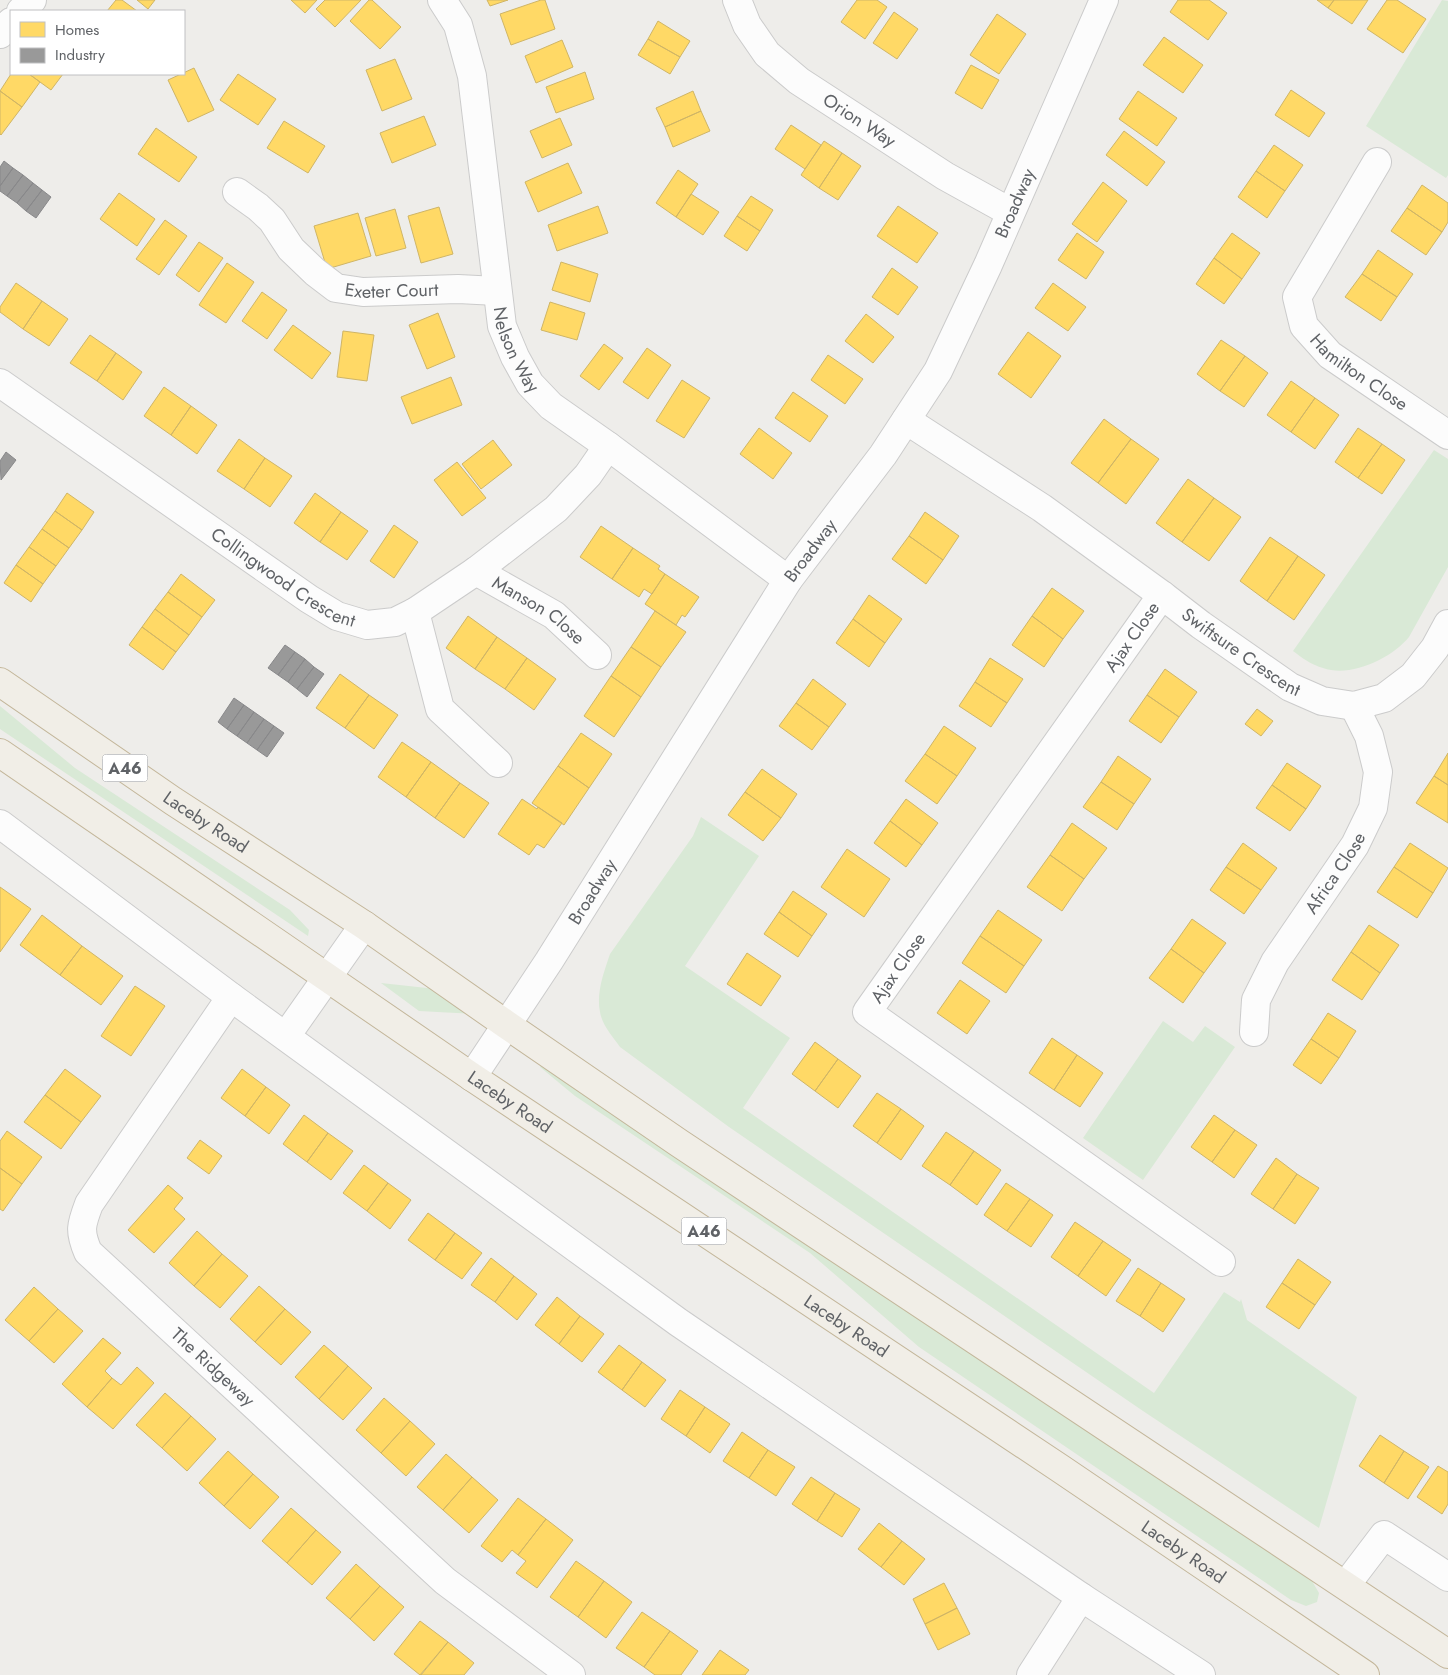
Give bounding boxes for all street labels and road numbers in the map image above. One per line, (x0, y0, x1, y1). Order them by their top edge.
street label: Orion Way (818, 87, 901, 154)
street label: Broadway (988, 164, 1042, 242)
street label: Exeter Court (343, 276, 439, 305)
street label: Nelson Way (487, 305, 545, 399)
street label: Hamilton Close (1304, 328, 1413, 417)
street label: Broadway (778, 513, 843, 588)
street label: Collingwood Crescent (205, 521, 359, 634)
street label: Manson Close (487, 570, 591, 651)
street label: Ajax Close (1098, 596, 1166, 678)
street label: Swiftsure Crescent (1176, 602, 1305, 703)
road number: A46 (102, 754, 148, 781)
street label: Laceby Road (158, 785, 253, 860)
street label: Africa Close (1299, 828, 1372, 919)
street label: Broadway (562, 854, 623, 930)
street label: Ajax Close (864, 927, 932, 1009)
street label: Laceby Road (462, 1065, 557, 1140)
road number: A46 (682, 1218, 726, 1244)
street label: Laceby Road (799, 1288, 894, 1364)
street label: The Ridgeway (165, 1322, 261, 1413)
street label: Laceby Road (1136, 1514, 1231, 1590)

